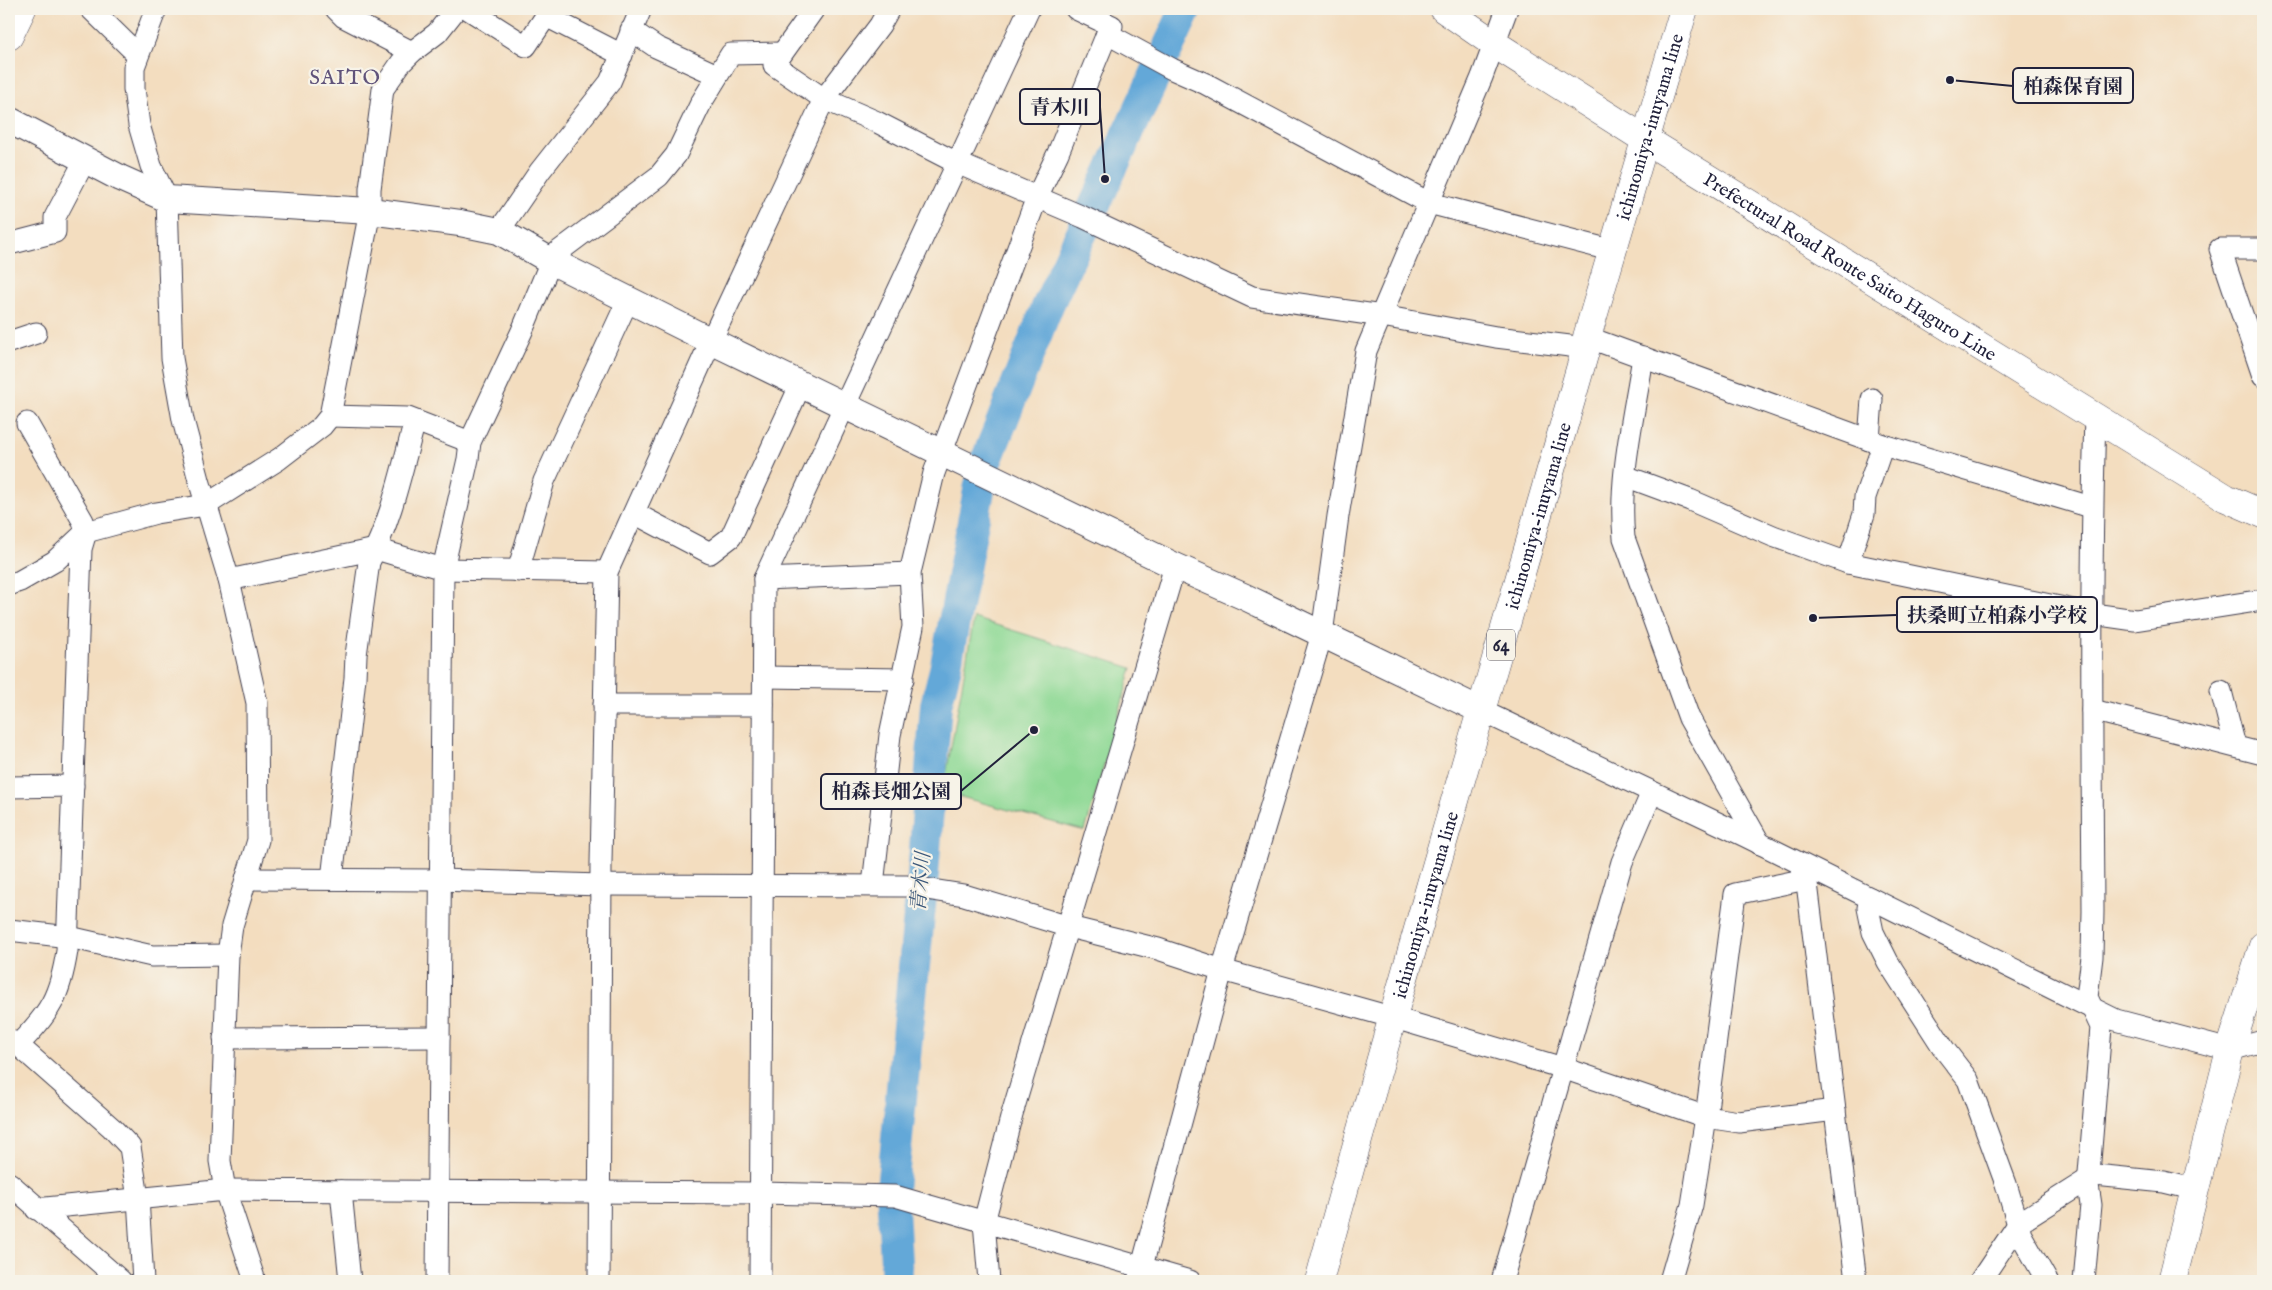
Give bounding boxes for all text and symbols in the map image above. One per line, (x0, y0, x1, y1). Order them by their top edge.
street label: ichinomiya-inuyama line (1612, 31, 1690, 223)
district label: SAITO (309, 65, 381, 92)
callout: 柏森保育園 (2013, 68, 2133, 103)
text: 柏森保育園 (2023, 75, 2123, 100)
callout: 青木川 (1020, 89, 1100, 124)
text: 青木川 (1030, 96, 1090, 121)
street label: Prefectural Road Route Saito Haguro Line (1698, 168, 2000, 367)
street label: ichinomiya-inuyama line (1501, 420, 1578, 612)
callout: 扶桑町立柏森小学校 (1897, 597, 2097, 632)
text: 扶桑町立柏森小学校 (1907, 604, 2087, 629)
road number: 64 (1487, 630, 1515, 660)
callout: 柏森長畑公園 (821, 774, 961, 809)
text: 柏森長畑公園 (831, 780, 951, 805)
street label: ichinomiya-inuyama line (1389, 809, 1465, 1001)
water label: 青木川 (906, 849, 937, 913)

